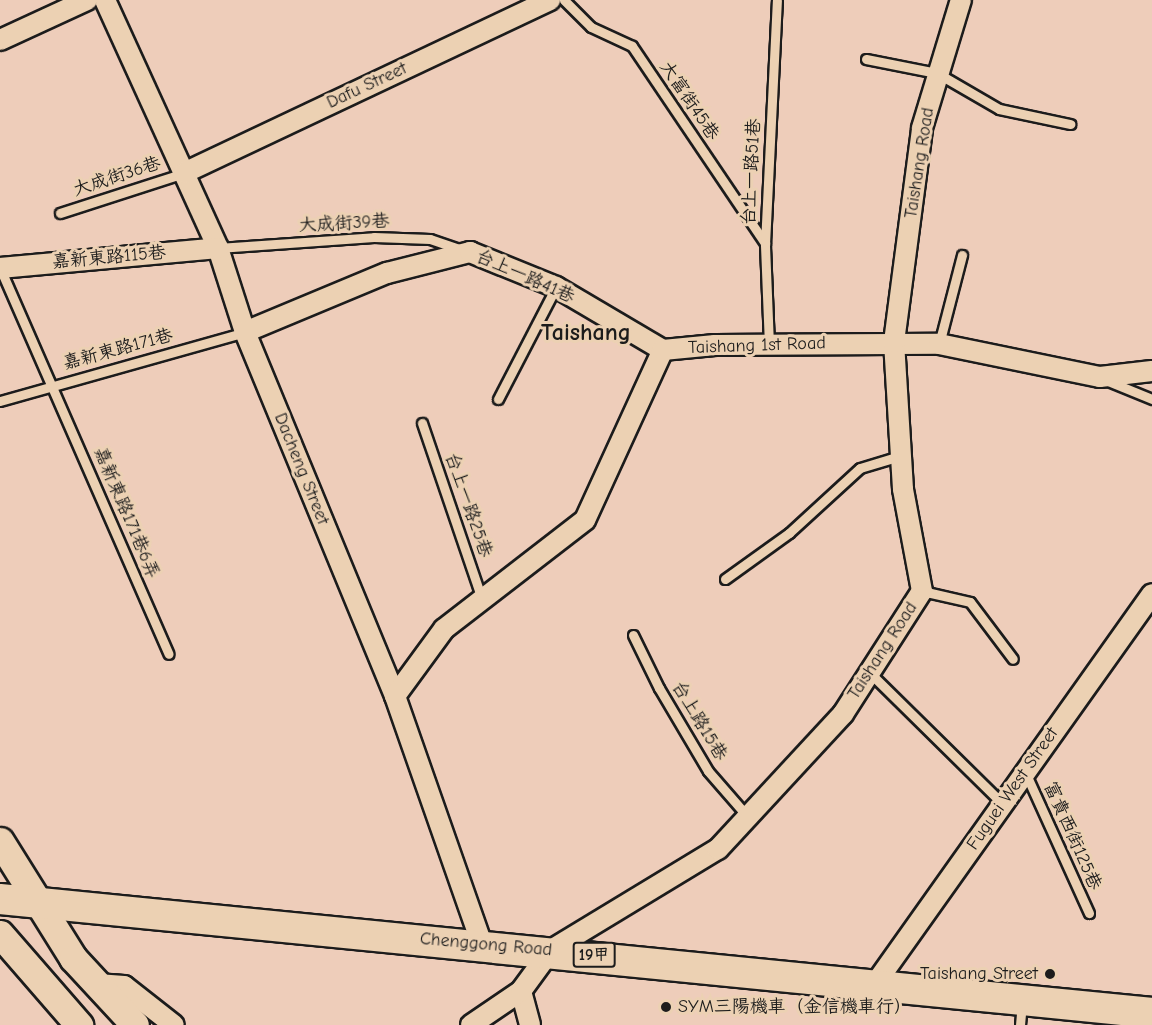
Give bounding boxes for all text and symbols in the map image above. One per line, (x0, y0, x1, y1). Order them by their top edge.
street label: 大富街45巷 (655, 57, 723, 145)
street label: Dafu Street (324, 58, 410, 114)
street label: Taishang Road (901, 106, 939, 220)
street label: 台上一路51巷 (738, 118, 766, 226)
street label: 大成街36巷 (70, 153, 164, 201)
street label: 大成街39巷 (298, 211, 390, 237)
street label: 嘉新東路115巷 (51, 242, 167, 274)
street label: 台上一路41巷 (472, 246, 578, 308)
district label: Taishang (541, 319, 631, 347)
street label: 嘉新東路171巷 (61, 325, 175, 375)
street label: Taishang 1st Road (688, 333, 826, 359)
street label: Dacheng Street (269, 410, 333, 528)
street label: 嘉新東路171巷6弄 (89, 444, 163, 582)
street label: 台上一路25巷 (440, 450, 496, 560)
street label: Taishang Road (843, 598, 923, 704)
street label: 台上路15巷 (667, 677, 731, 765)
street label: Fuguei West Street (963, 724, 1063, 854)
street label: 富貴西街125巷 (1038, 778, 1106, 894)
street label: Chenggong Road (419, 928, 553, 962)
road number: 19甲 (572, 942, 616, 968)
place label: Taishang Street (920, 963, 1038, 985)
marker: Taishang Street (1043, 967, 1057, 981)
place label: SYM三陽機車（金信機車行） (678, 996, 912, 1018)
marker: SYM三陽機車（金信機車行） (659, 1000, 673, 1014)

